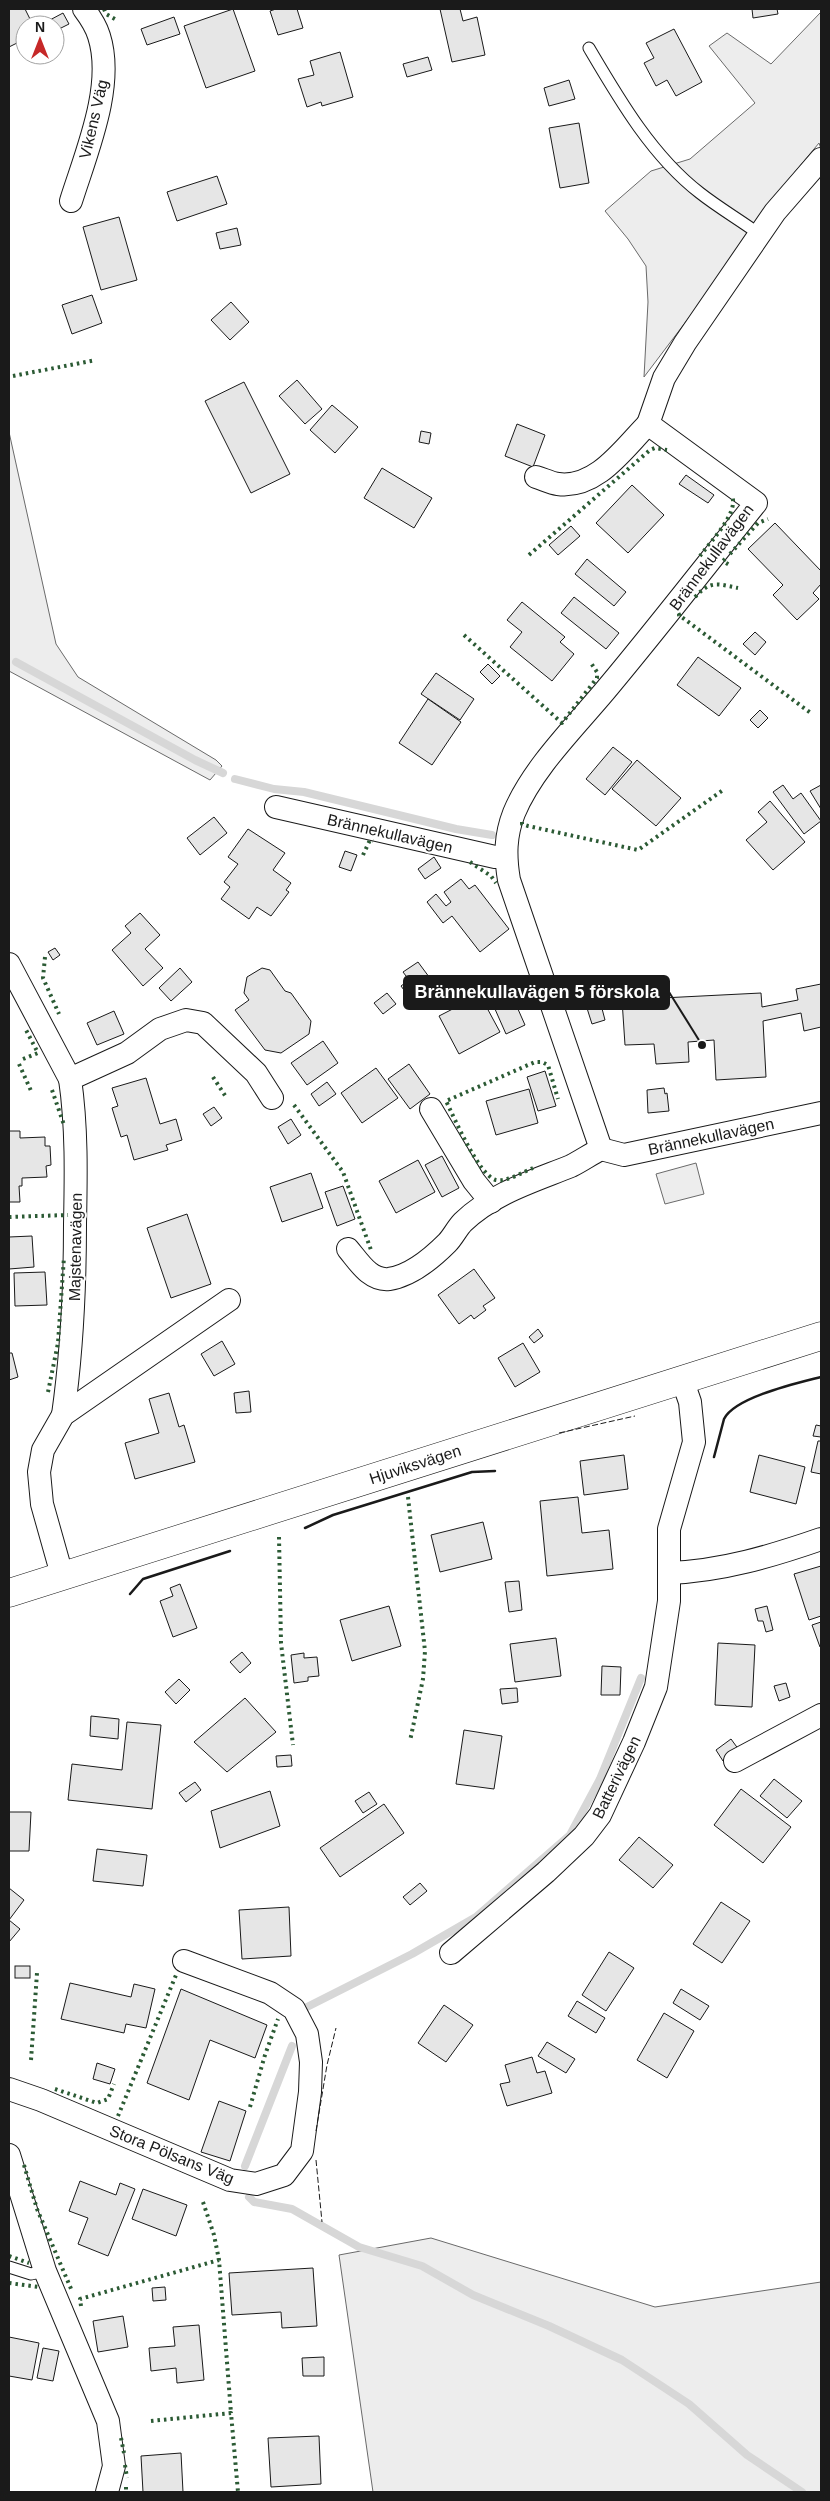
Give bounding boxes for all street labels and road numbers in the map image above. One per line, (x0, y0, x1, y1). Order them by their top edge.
street label: Vikens Väg (76, 78, 111, 160)
street label: Brännekullavägen (666, 501, 757, 614)
street label: Brännekullavägen (326, 811, 454, 856)
street label: Brännekullavägen (647, 1115, 776, 1158)
street label: Majstenavägen (66, 1193, 85, 1301)
street label: Hjuviksvägen (367, 1442, 463, 1487)
street label: Batterivägen (589, 1733, 644, 1821)
street label: Stora Pölsans Väg (107, 2122, 236, 2187)

